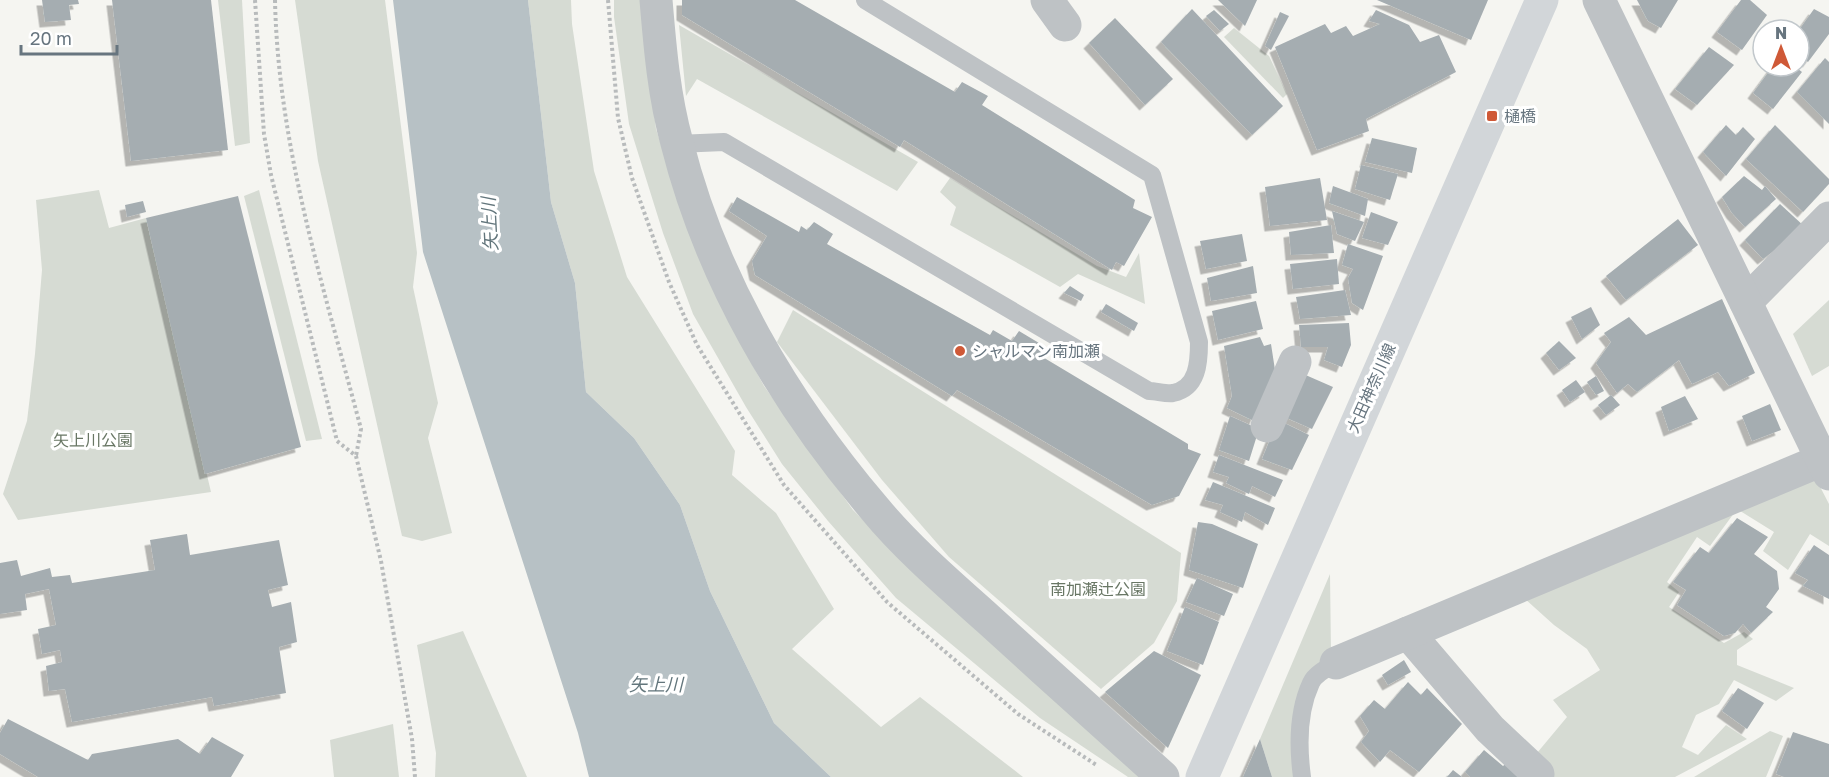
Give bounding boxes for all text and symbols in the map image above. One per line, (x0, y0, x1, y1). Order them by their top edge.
scale bar (21, 18, 117, 56)
north arrow (1751, 18, 1811, 78)
text: N (1775, 23, 1787, 43)
text: 20 m (30, 27, 72, 49)
place label: 樋橋 (1504, 106, 1536, 126)
marker: 樋橋 (1485, 109, 1499, 123)
water label: 矢上川 (476, 195, 501, 252)
street label: 大田神奈川線 (1342, 340, 1400, 436)
place label: シャルマン南加瀬 (972, 341, 1100, 361)
marker: シャルマン南加瀬 (953, 344, 967, 358)
park label: 矢上川公園 (53, 430, 133, 450)
park label: 南加瀬辻公園 (1050, 579, 1146, 599)
water label: 矢上川 (629, 673, 685, 695)

